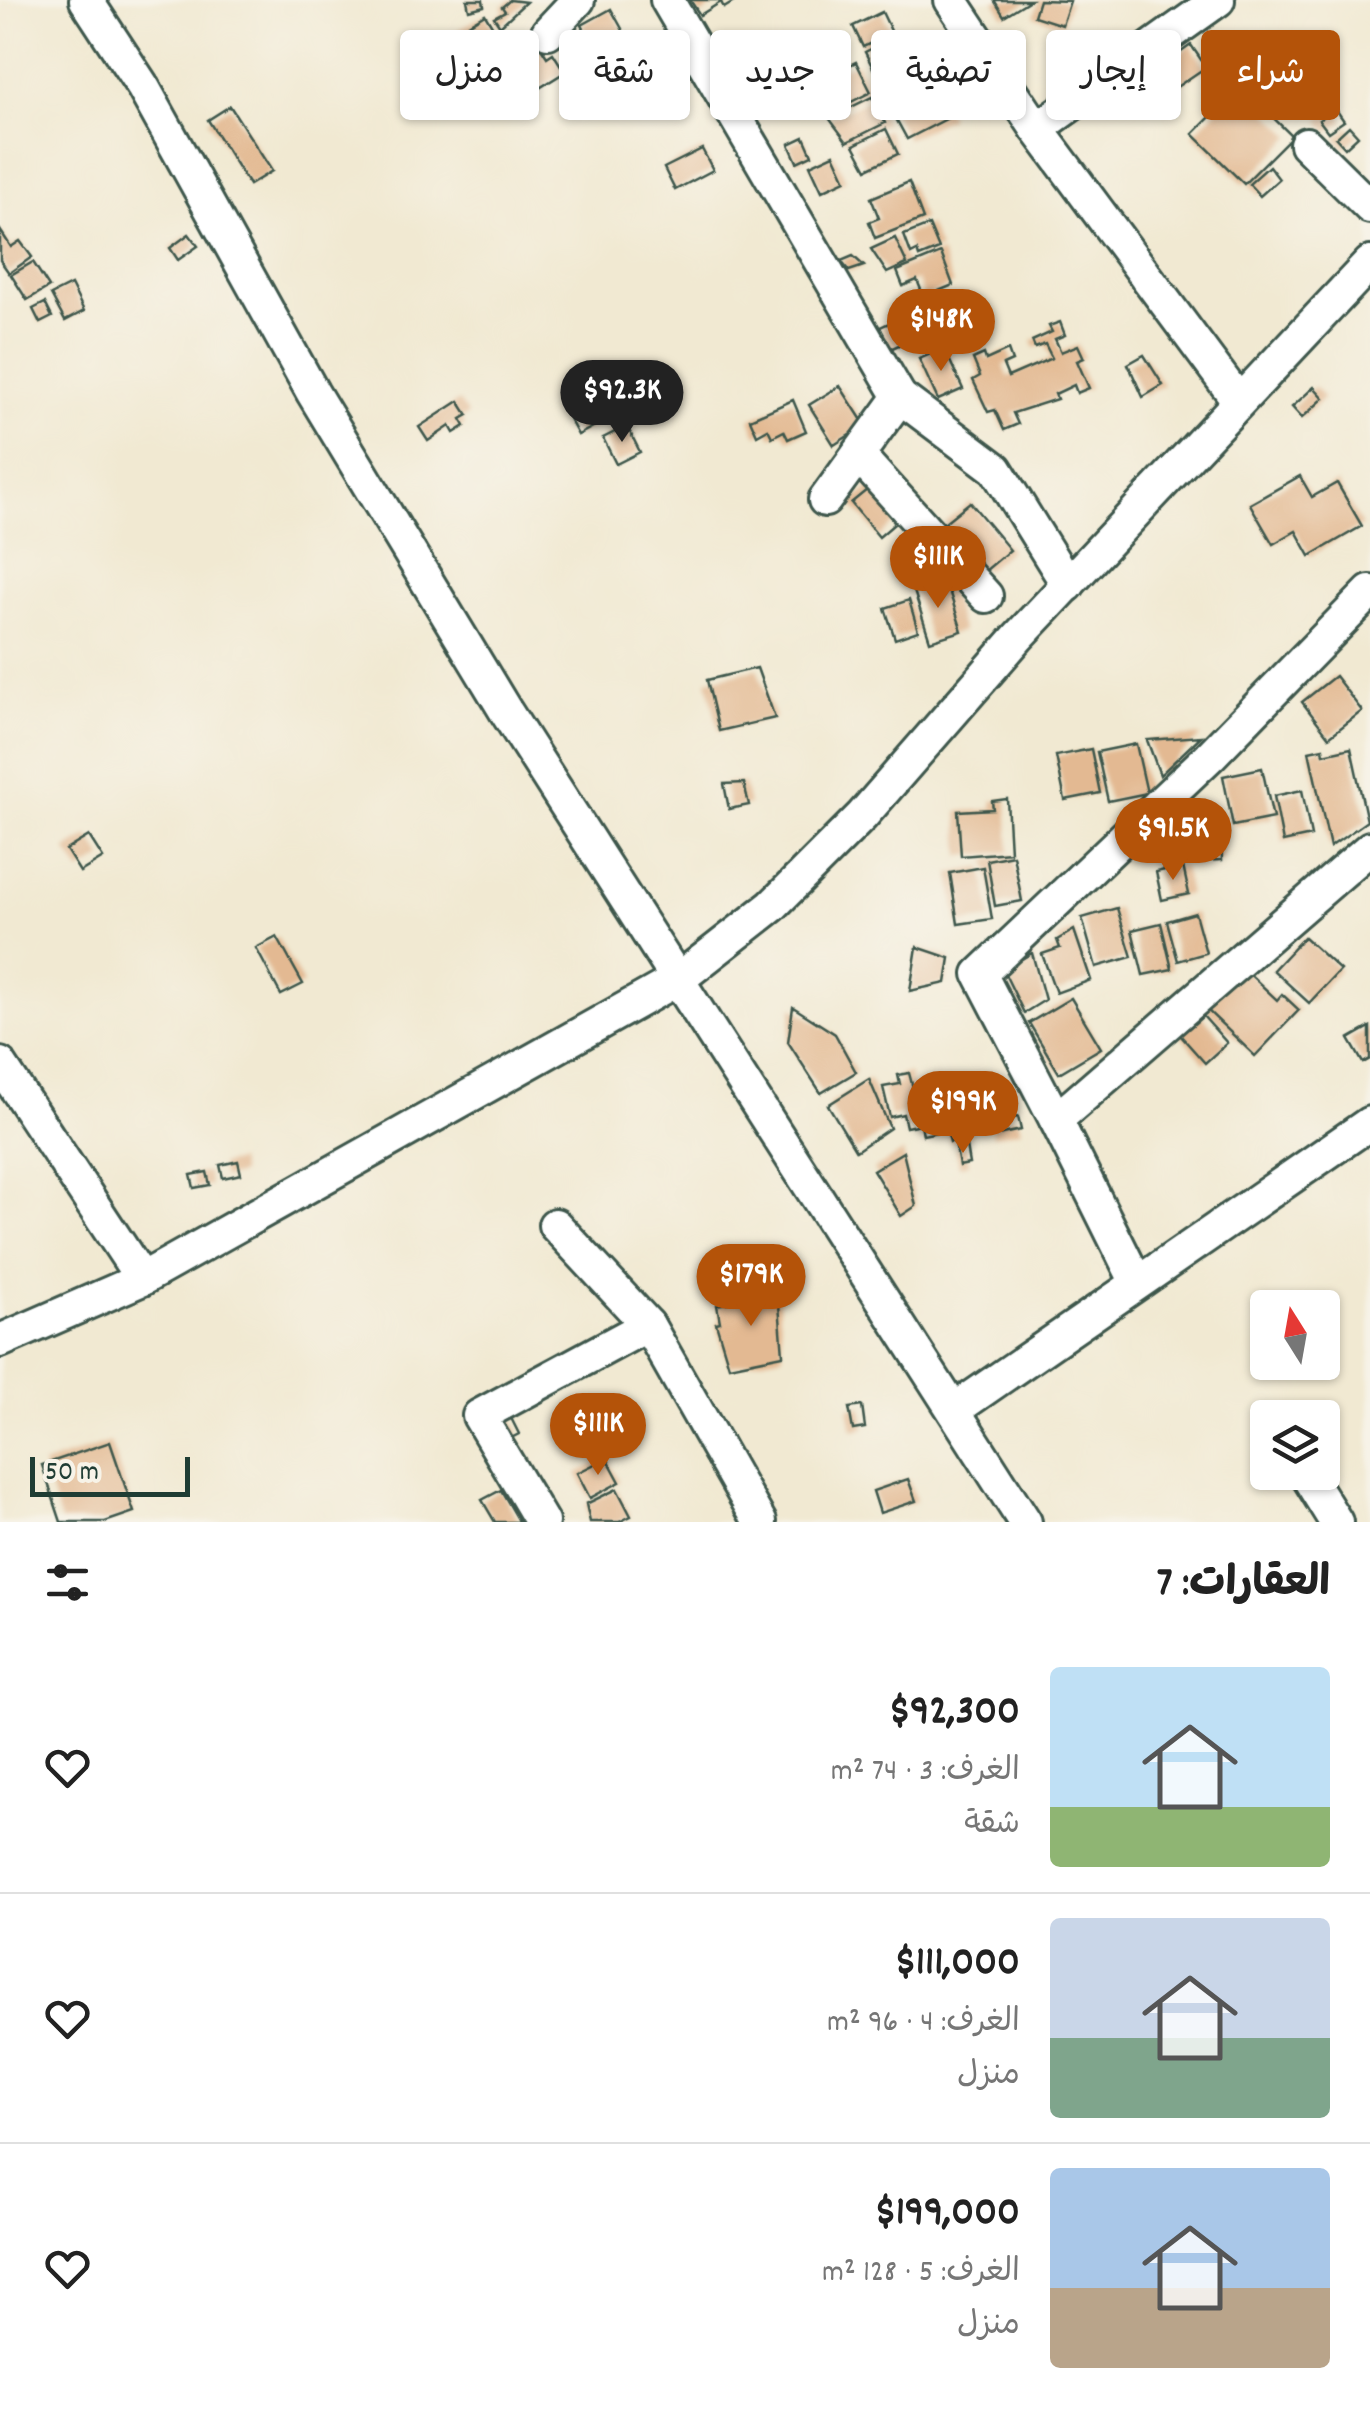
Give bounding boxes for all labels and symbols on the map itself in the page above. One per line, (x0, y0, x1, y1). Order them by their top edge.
pin: $148K (871, 289, 1011, 374)
pin: $92.3K (541, 360, 703, 445)
pin: $111K (868, 526, 1008, 611)
pin: $91.5K (1092, 798, 1254, 883)
pin: $199K (893, 1071, 1033, 1156)
pin: $179K (681, 1244, 821, 1329)
north arrow (1250, 1290, 1340, 1380)
pin: $111K (528, 1393, 668, 1478)
scale bar (30, 1452, 190, 1496)

